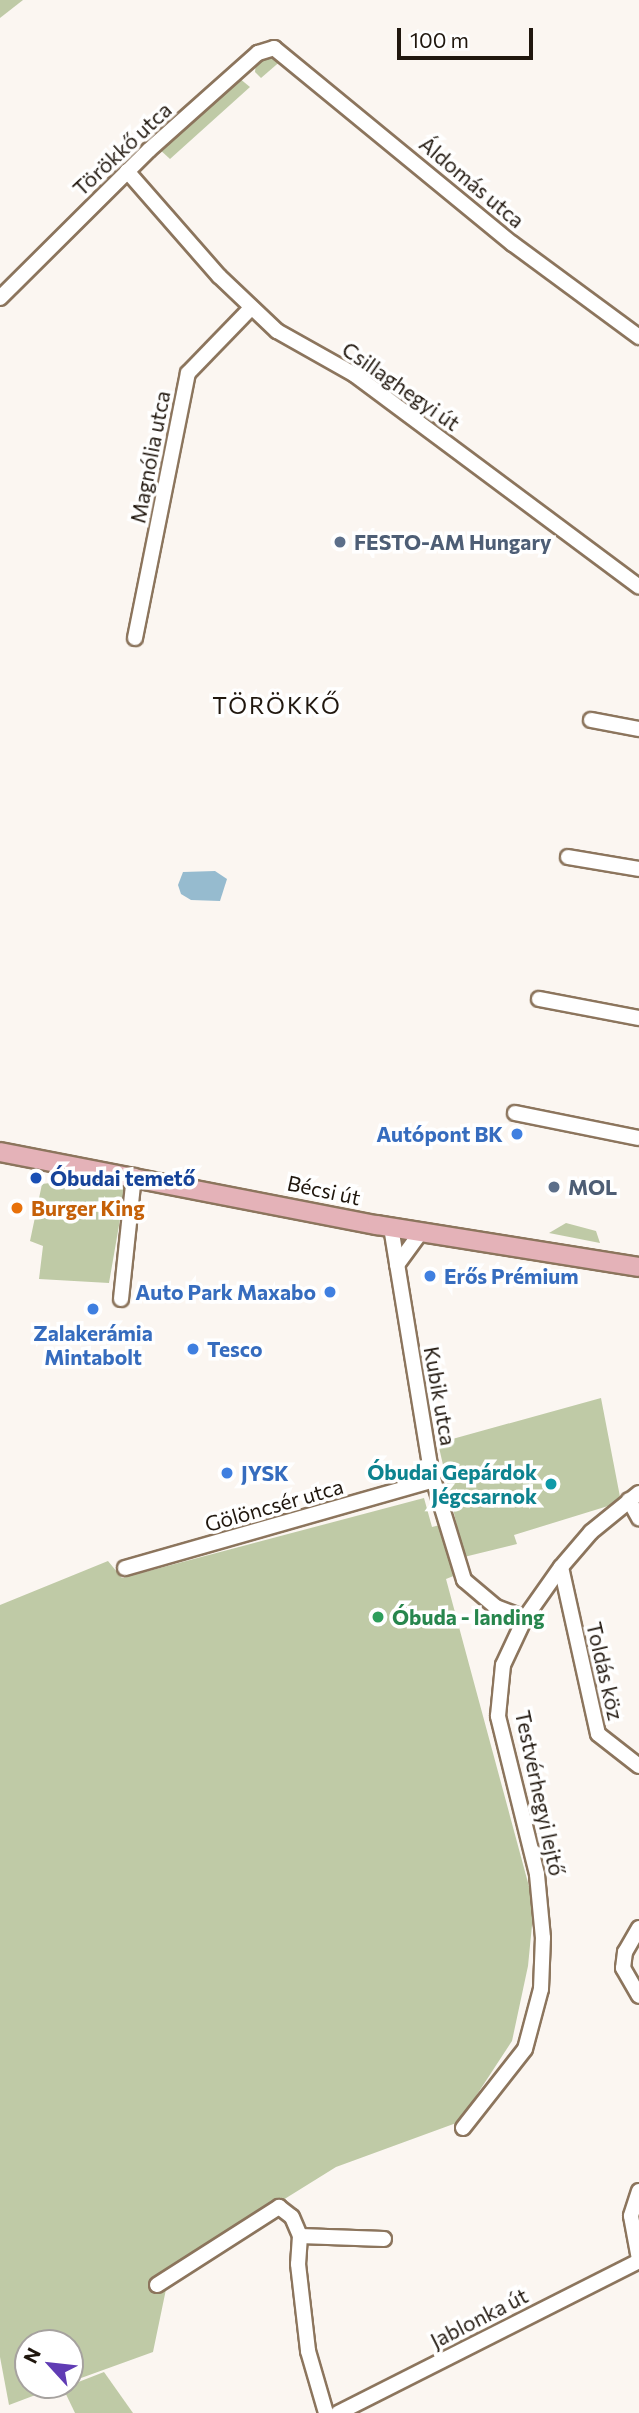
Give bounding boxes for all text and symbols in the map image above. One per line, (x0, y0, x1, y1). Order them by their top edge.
scale bar (401, 14, 538, 58)
text: 100 m (410, 27, 469, 52)
street label: Törökkő utca (68, 97, 176, 201)
street label: Áldomás utca (415, 131, 529, 233)
street label: Csillaghegyi út (337, 336, 465, 436)
street label: Magnólia utca (125, 389, 175, 525)
place label: FESTO-AM Hungary (354, 529, 552, 555)
marker: FESTO-AM Hungary (332, 534, 348, 550)
district label: TÖRÖKKŐ (213, 691, 341, 719)
place label: Autópont BK (376, 1121, 503, 1147)
marker: Autópont BK (509, 1126, 525, 1142)
place label: Óbudai temető (50, 1165, 195, 1191)
marker: Óbudai temető (28, 1170, 44, 1186)
street label: Bécsi út (285, 1170, 363, 1210)
place label: MOL (568, 1174, 617, 1200)
marker: MOL (546, 1179, 562, 1195)
place label: Burger King (31, 1195, 145, 1221)
marker: Burger King (9, 1200, 25, 1216)
place label: Erős Prémium (444, 1263, 579, 1289)
marker: Erős Prémium (422, 1268, 438, 1284)
place label: Auto Park Maxabo (135, 1279, 316, 1305)
marker: Auto Park Maxabo (322, 1284, 338, 1300)
marker: Zalakerámia Mintabolt (85, 1301, 101, 1317)
place label: Zalakerámia Mintabolt (33, 1320, 153, 1370)
place label: Tesco (207, 1336, 263, 1362)
marker: Tesco (185, 1341, 201, 1357)
street label: Kubik utca (419, 1344, 461, 1448)
place label: Óbudai Gepárdok Jégcsarnok (367, 1459, 537, 1509)
place label: JYSK (241, 1460, 289, 1486)
marker: JYSK (219, 1465, 235, 1481)
street label: Gölöncsér utca (202, 1473, 346, 1537)
marker: Óbudai Gepárdok Jégcsarnok (543, 1476, 559, 1492)
place label: Óbuda - landing (392, 1604, 545, 1630)
marker: Óbuda - landing (370, 1609, 386, 1625)
street label: Toldás köz (581, 1619, 629, 1723)
street label: Testvérhegyi lejtő (510, 1708, 570, 1878)
street label: Jablonka út (426, 2283, 532, 2353)
north arrow (14, 2329, 84, 2399)
text: N (18, 2344, 45, 2367)

